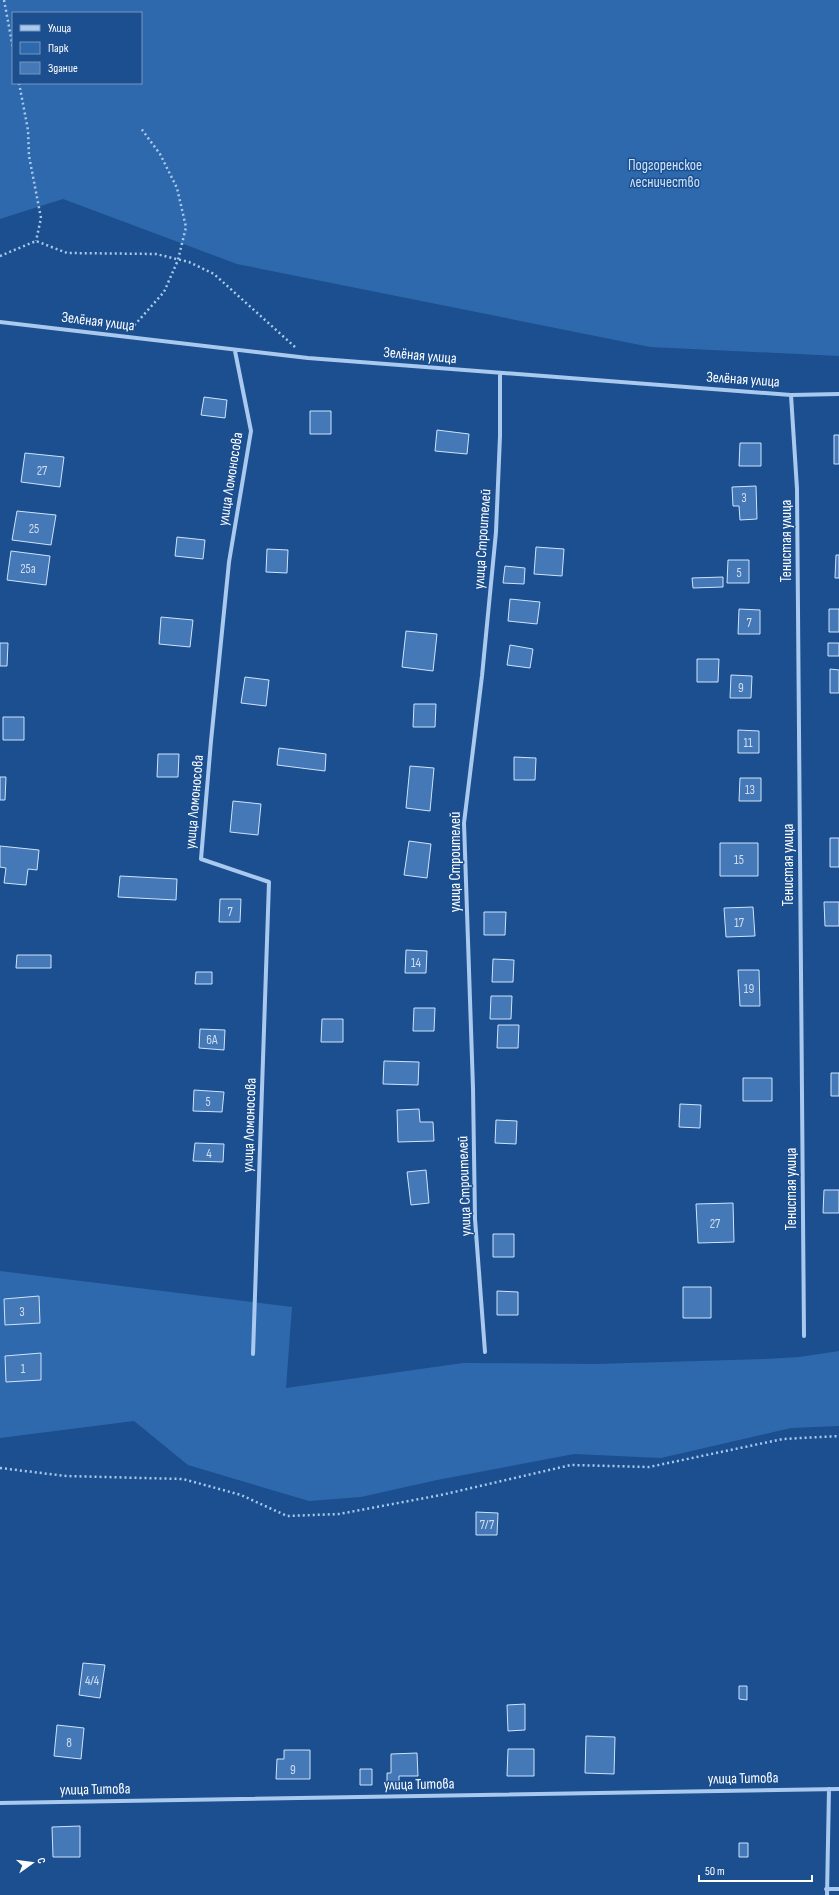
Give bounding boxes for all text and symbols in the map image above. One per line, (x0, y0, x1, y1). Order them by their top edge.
legend (12, 12, 142, 84)
text: Улица (48, 21, 72, 36)
text: Парк (48, 41, 69, 56)
text: Здание (48, 61, 78, 76)
park label: Подгоренское лесничество (628, 156, 702, 192)
street label: Зелёная улица (60, 308, 136, 335)
street label: Зелёная улица (383, 343, 458, 368)
street label: Зелёная улица (706, 367, 781, 392)
street label: улица Ломоносова (214, 431, 247, 527)
house number: 27 (37, 463, 48, 479)
street label: улица Строителей (470, 488, 495, 590)
house number: 3 (741, 490, 747, 506)
street label: Тенистая улица (777, 500, 796, 582)
house number: 25 (29, 521, 39, 537)
house number: 25а (20, 561, 36, 577)
house number: 5 (736, 565, 742, 581)
house number: 7 (746, 615, 752, 631)
house number: 9 (738, 680, 744, 696)
house number: 11 (743, 735, 753, 751)
street label: улица Ломоносова (181, 754, 208, 850)
house number: 13 (745, 782, 755, 798)
street label: улица Строителей (446, 812, 465, 912)
street label: Тенистая улица (779, 824, 798, 906)
house number: 15 (734, 852, 744, 868)
house number: 7 (227, 904, 233, 920)
house number: 17 (734, 915, 745, 931)
house number: 14 (411, 955, 422, 971)
house number: 19 (744, 981, 754, 997)
house number: 6А (206, 1032, 218, 1048)
street label: улица Ломоносова (238, 1077, 261, 1173)
house number: 5 (205, 1094, 211, 1110)
street label: улица Строителей (453, 1135, 476, 1237)
house number: 4 (206, 1146, 212, 1162)
street label: Тенистая улица (782, 1148, 801, 1230)
house number: 27 (710, 1216, 721, 1232)
house number: 3 (19, 1304, 25, 1320)
house number: 1 (21, 1361, 26, 1377)
house number: 7/7 (480, 1517, 495, 1533)
house number: 4/4 (85, 1673, 100, 1689)
house number: 8 (66, 1735, 72, 1751)
house number: 9 (290, 1762, 296, 1778)
street label: улица Титова (707, 1768, 779, 1789)
street label: улица Титова (383, 1774, 455, 1795)
street label: улица Титова (59, 1779, 131, 1800)
north arrow (12, 1843, 52, 1883)
text: С (34, 1856, 48, 1865)
scale bar (699, 1857, 812, 1883)
text: 50 m (705, 1864, 725, 1879)

